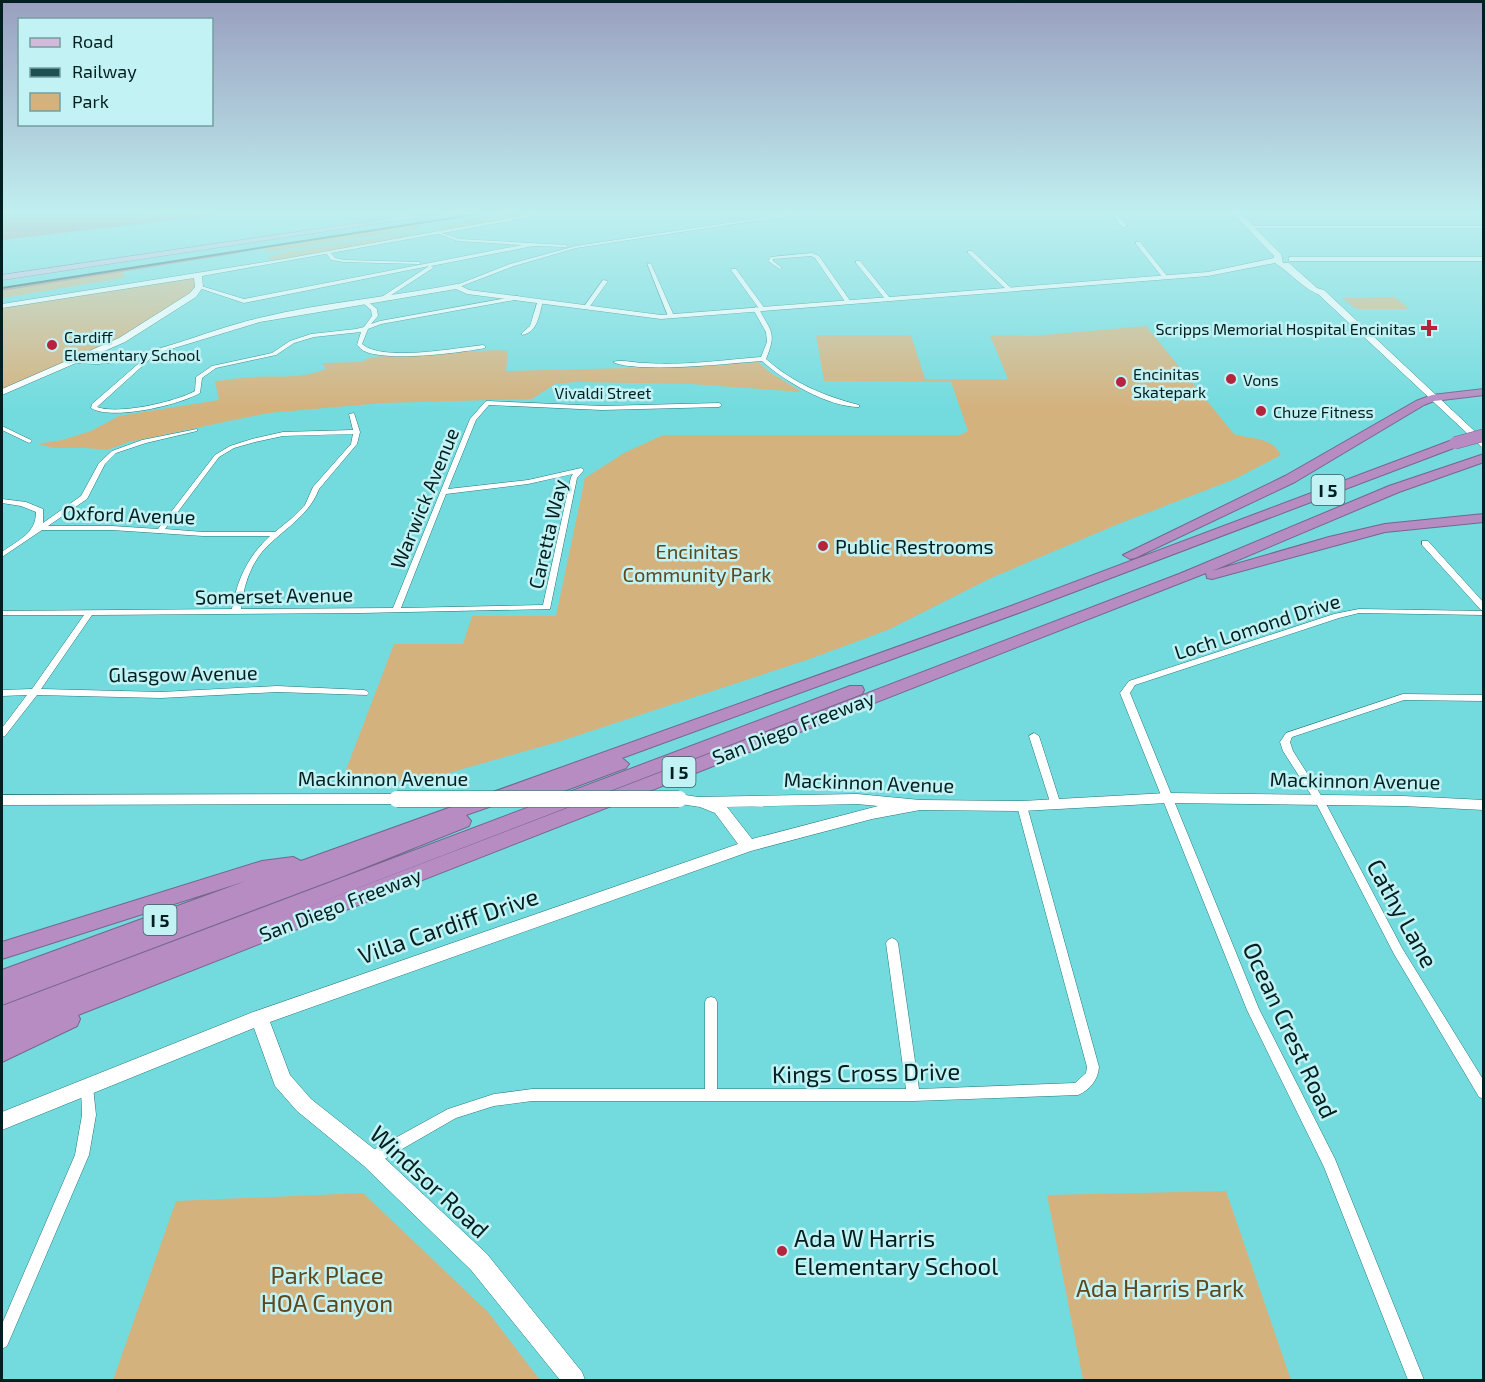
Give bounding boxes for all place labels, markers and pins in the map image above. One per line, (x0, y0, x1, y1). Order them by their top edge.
place label: Scripps Memorial Hospital Encinitas (1155, 319, 1416, 338)
marker: Scripps Memorial Hospital Encinitas (1420, 319, 1438, 337)
place label: Cardiff Elementary School (64, 327, 200, 364)
marker: Cardiff Elementary School (45, 338, 59, 352)
place label: Encinitas Skatepark (1133, 364, 1206, 401)
place label: Vons (1243, 370, 1279, 389)
marker: Vons (1224, 372, 1238, 386)
marker: Encinitas Skatepark (1114, 375, 1128, 389)
place label: Chuze Fitness (1273, 402, 1374, 421)
marker: Chuze Fitness (1254, 404, 1268, 418)
place label: Public Restrooms (835, 534, 994, 558)
marker: Public Restrooms (816, 539, 830, 553)
place label: Ada W Harris Elementary School (794, 1223, 998, 1280)
marker: Ada W Harris Elementary School (775, 1244, 789, 1258)

